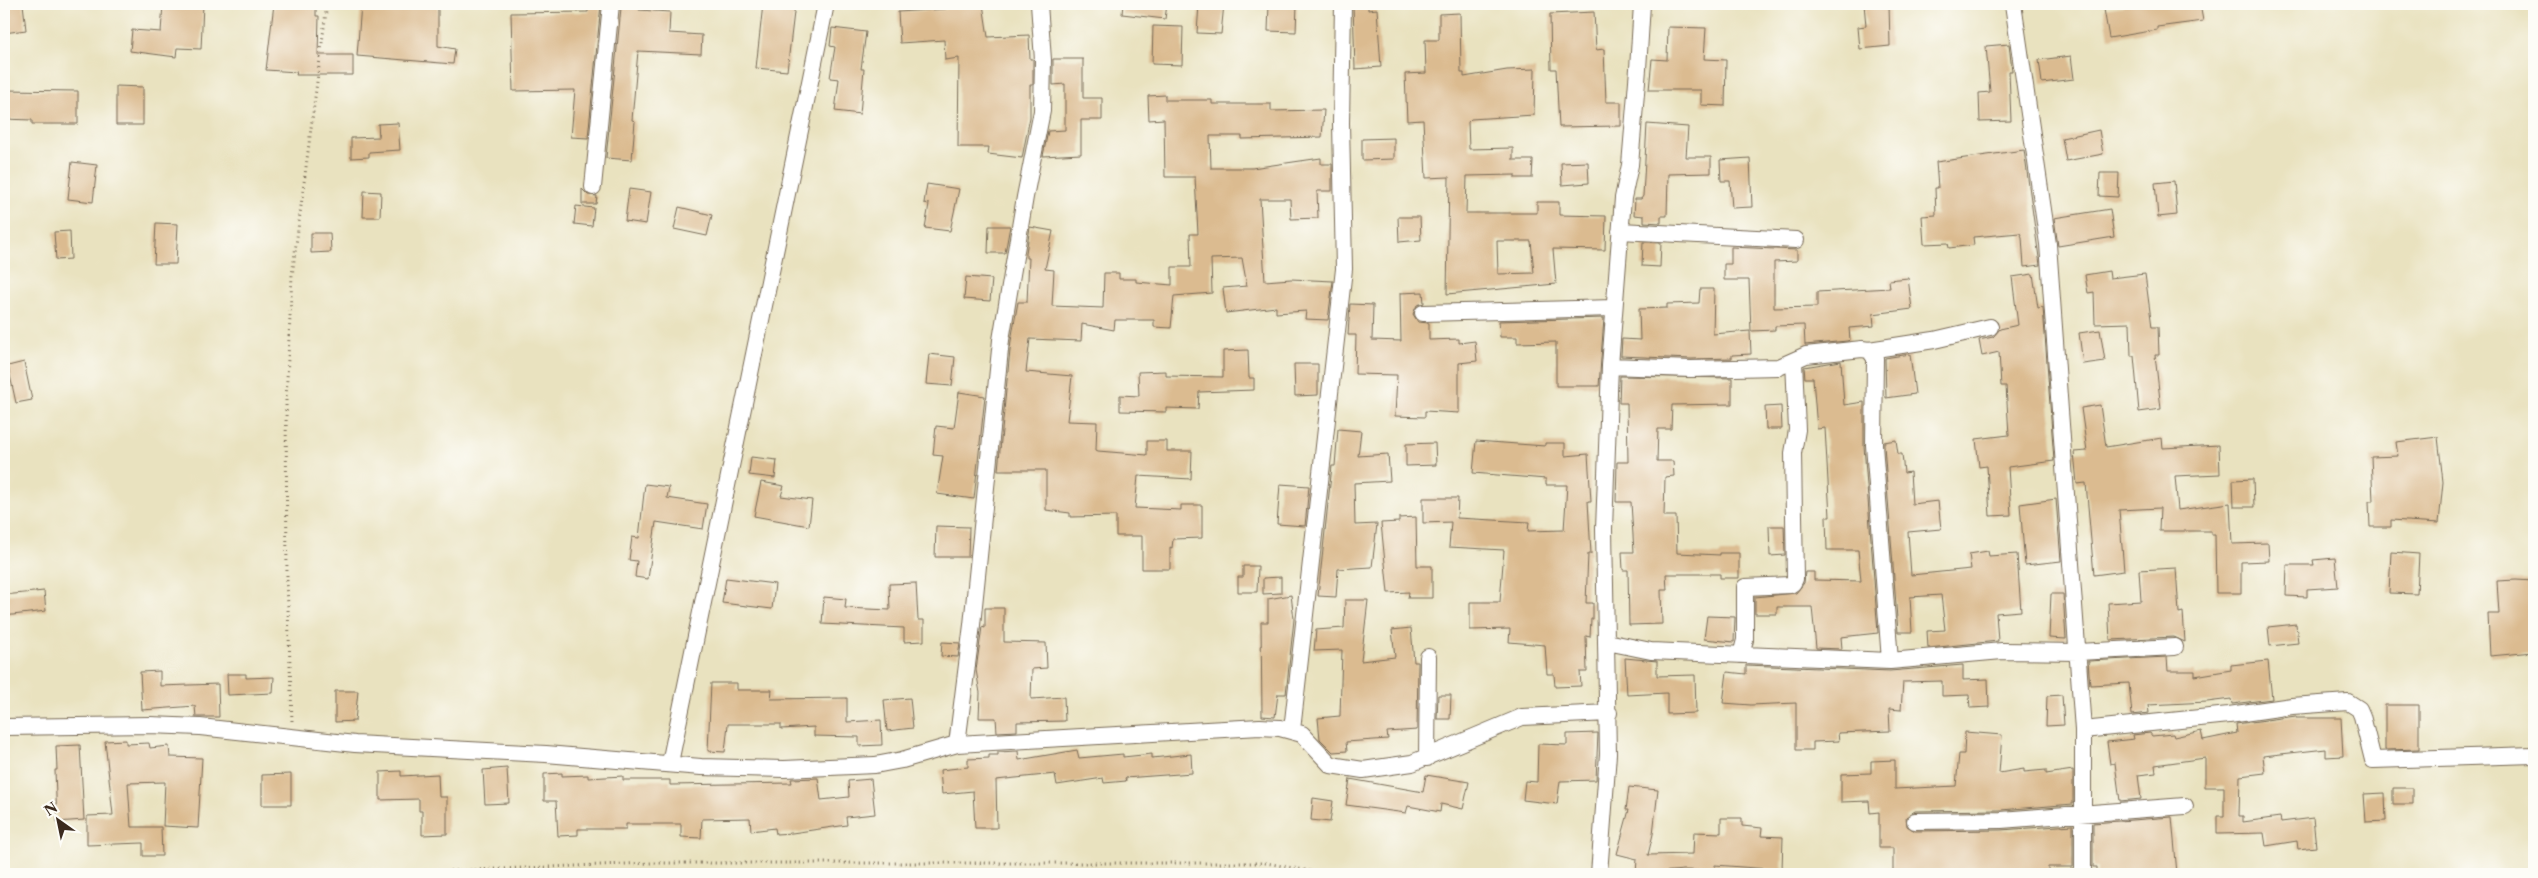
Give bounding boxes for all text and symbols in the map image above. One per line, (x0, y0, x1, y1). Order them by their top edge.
north arrow (32, 796, 82, 846)
text: N (41, 798, 61, 820)

